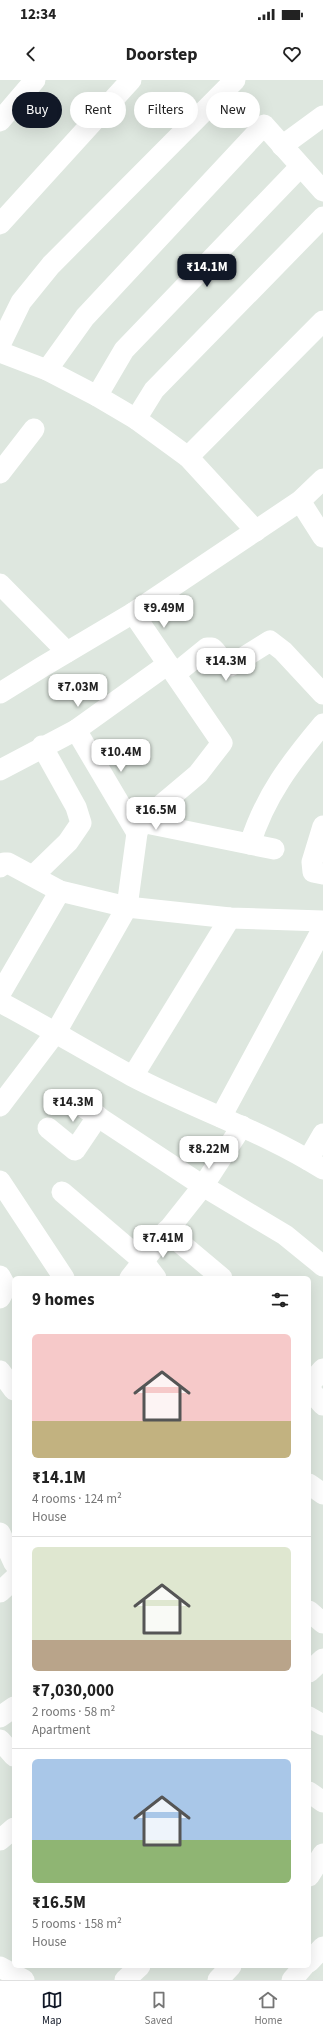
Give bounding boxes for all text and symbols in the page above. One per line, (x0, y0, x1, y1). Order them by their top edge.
text: 12:34 (20, 4, 56, 25)
text: Doorstep (125, 42, 198, 67)
icon: back (20, 43, 42, 65)
icon: heart (281, 43, 303, 65)
chip: Buy (12, 92, 62, 128)
chip: Rent (70, 92, 126, 128)
chip: Filters (134, 92, 198, 128)
chip: New (206, 92, 260, 128)
pin: ₹14.1M (174, 254, 240, 288)
text: ₹14.1M (186, 258, 228, 276)
pin: ₹9.49M (131, 595, 197, 629)
text: ₹9.49M (143, 599, 185, 617)
pin: ₹14.3M (193, 648, 259, 682)
text: ₹14.3M (205, 652, 247, 670)
pin: ₹7.03M (45, 674, 111, 708)
text: ₹7.03M (57, 678, 99, 696)
pin: ₹10.4M (88, 739, 154, 773)
text: ₹10.4M (100, 743, 142, 761)
pin: ₹16.5M (123, 797, 189, 831)
text: ₹16.5M (135, 801, 177, 819)
pin: ₹14.3M (40, 1089, 106, 1123)
text: ₹14.3M (52, 1093, 94, 1111)
pin: ₹8.22M (176, 1136, 242, 1170)
text: ₹8.22M (188, 1140, 230, 1158)
pin: ₹7.41M (130, 1225, 196, 1259)
text: ₹7.41M (142, 1229, 184, 1247)
text: 9 homes (32, 1288, 94, 1312)
icon: filters (269, 1289, 291, 1311)
icon: home (126, 1360, 198, 1432)
text: ₹14.1M (32, 1466, 86, 1490)
text: 4 rooms · 124 m² (32, 1490, 122, 1508)
text: House (32, 1508, 67, 1526)
icon: home (126, 1573, 198, 1645)
text: ₹7,030,000 (32, 1679, 114, 1703)
text: 2 rooms · 58 m² (32, 1703, 115, 1721)
text: Apartment (32, 1721, 90, 1739)
icon: home (126, 1785, 198, 1857)
text: ₹16.5M (32, 1891, 86, 1915)
text: 5 rooms · 158 m² (32, 1915, 122, 1933)
text: House (32, 1933, 67, 1951)
tab: Map (41, 1989, 63, 2028)
tab: Saved (145, 1989, 173, 2028)
tab: Home (254, 1989, 282, 2028)

